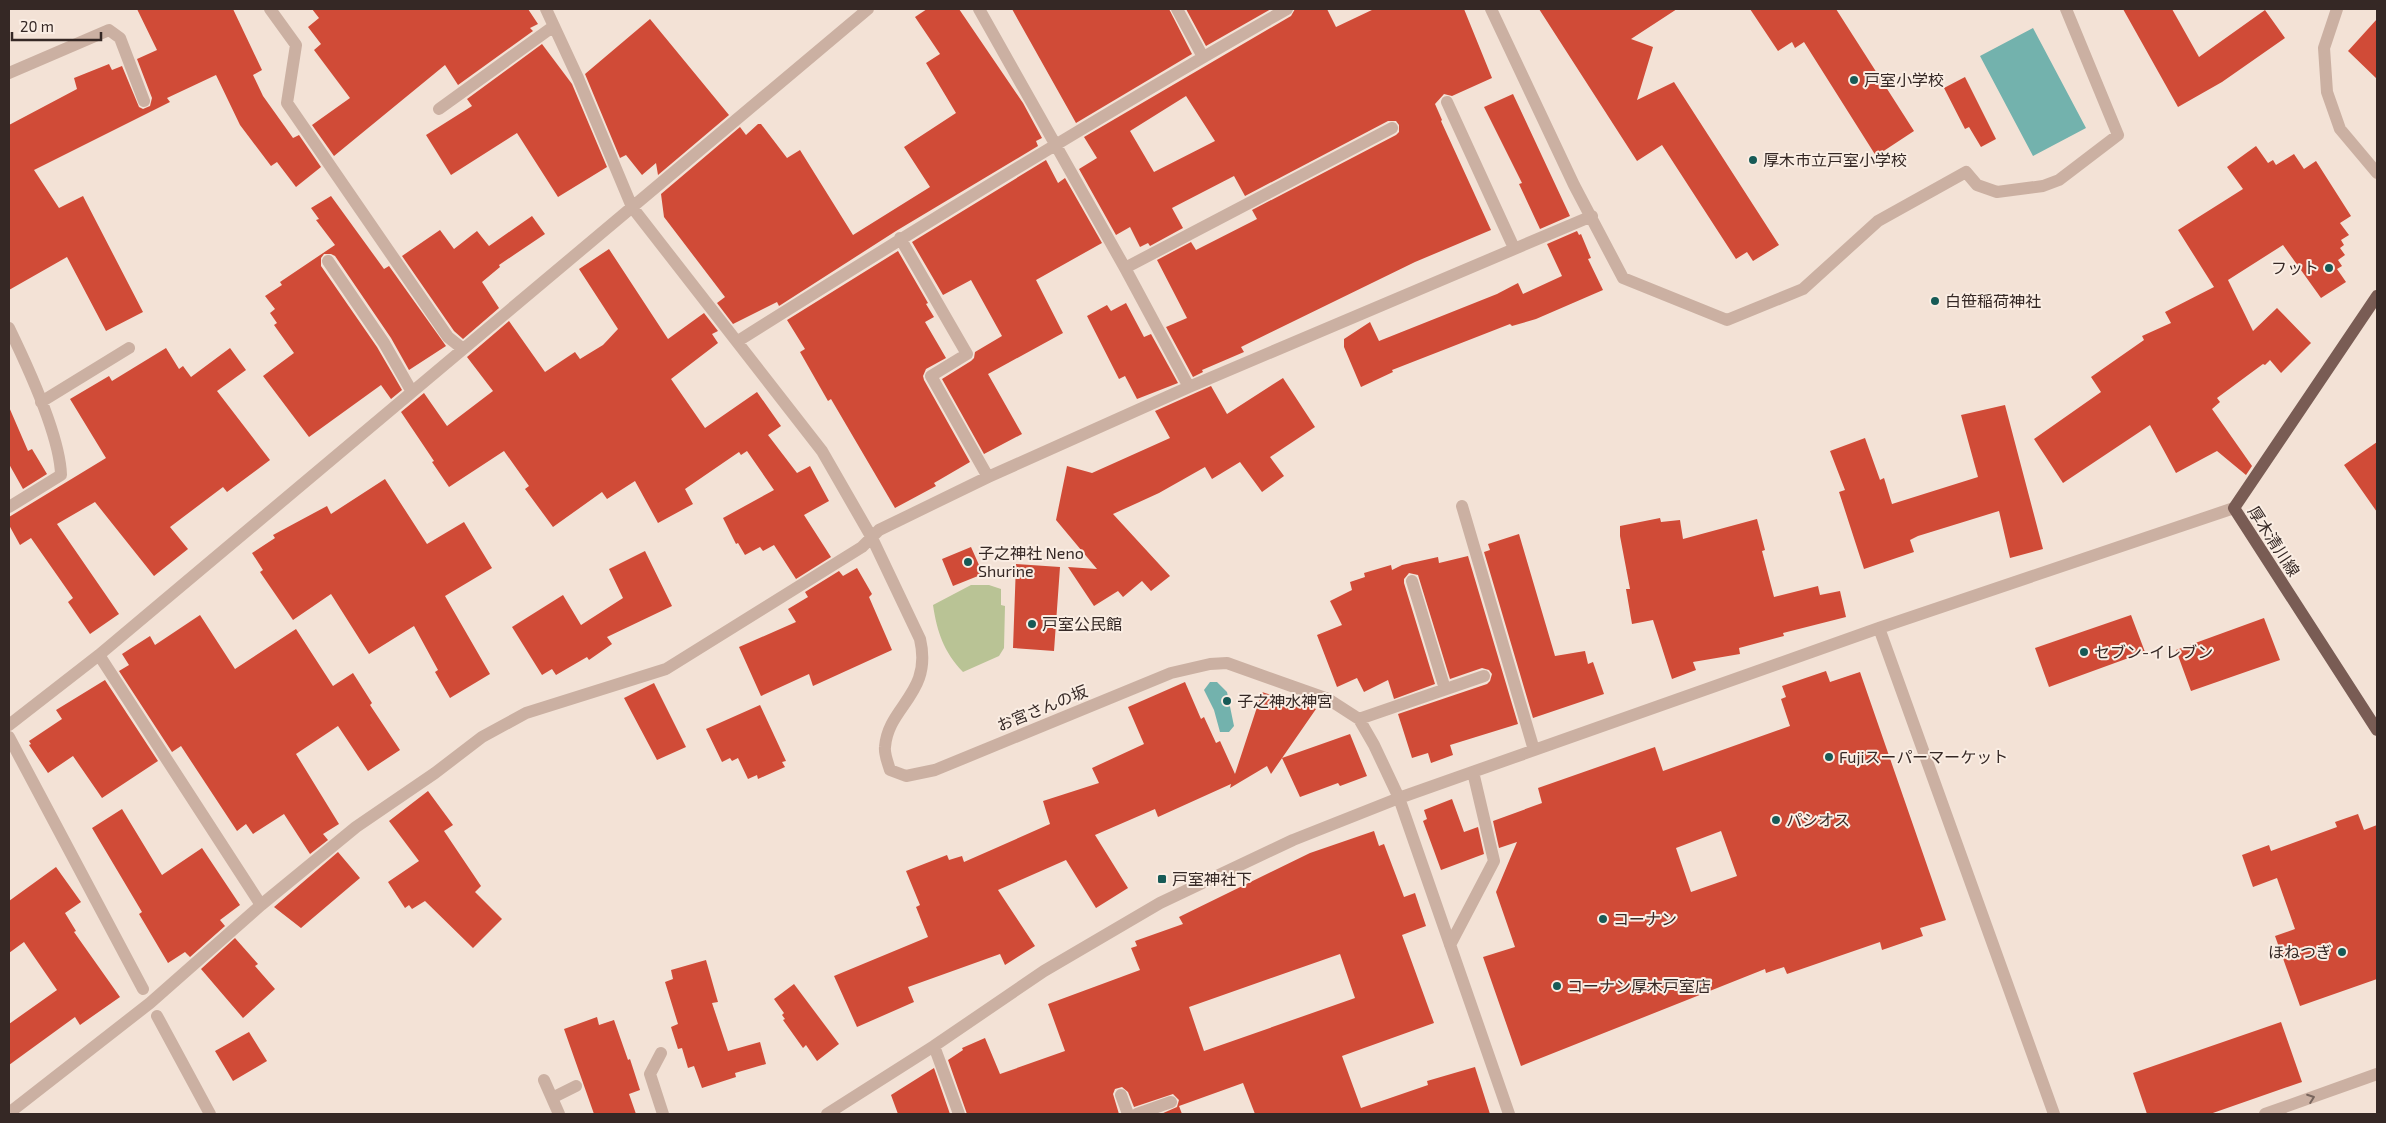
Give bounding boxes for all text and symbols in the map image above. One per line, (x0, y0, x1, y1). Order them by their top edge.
scale bar (12, 10, 101, 42)
text: 20 m (20, 17, 54, 35)
place label: 戸室小学校 (1864, 70, 1944, 89)
marker: 戸室小学校 (1848, 74, 1860, 86)
place label: 厚木市立戸室小学校 (1763, 150, 1907, 169)
marker: 厚木市立戸室小学校 (1747, 154, 1759, 166)
place label: フット (2271, 258, 2319, 277)
marker: フット (2323, 262, 2335, 274)
place label: 白笹稲荷神社 (1945, 291, 2041, 310)
marker: 白笹稲荷神社 (1929, 295, 1941, 307)
street label: 厚木清川線 (2245, 502, 2304, 579)
place label: 子之神社 Neno Shurine (978, 543, 1084, 580)
marker: 子之神社 Neno Shurine (962, 556, 974, 568)
place label: 戸室公民館 (1042, 614, 1122, 633)
marker: 戸室公民館 (1026, 618, 1038, 630)
place label: セブン-イレブン (2094, 642, 2213, 661)
marker: セブン-イレブン (2078, 646, 2090, 658)
street label: お宮さんの坂 (994, 681, 1090, 734)
place label: 子之神水神宮 (1237, 691, 1333, 710)
marker: 子之神水神宮 (1221, 695, 1233, 707)
place label: Fujiスーパーマーケット (1839, 747, 2008, 767)
marker: Fujiスーパーマーケット (1823, 751, 1835, 763)
place label: パシオス (1786, 810, 1850, 829)
marker: パシオス (1770, 814, 1782, 826)
place label: 戸室神社下 (1172, 869, 1252, 888)
marker: 戸室神社下 (1156, 873, 1168, 885)
place label: コーナン (1613, 909, 1677, 928)
marker: コーナン (1597, 913, 1609, 925)
place label: ほねつぎ (2268, 942, 2332, 961)
marker: ほねつぎ (2336, 946, 2348, 958)
place label: コーナン厚木戸室店 (1567, 976, 1711, 995)
marker: コーナン厚木戸室店 (1551, 980, 1563, 992)
one-way arrow (2306, 1094, 2315, 1104)

